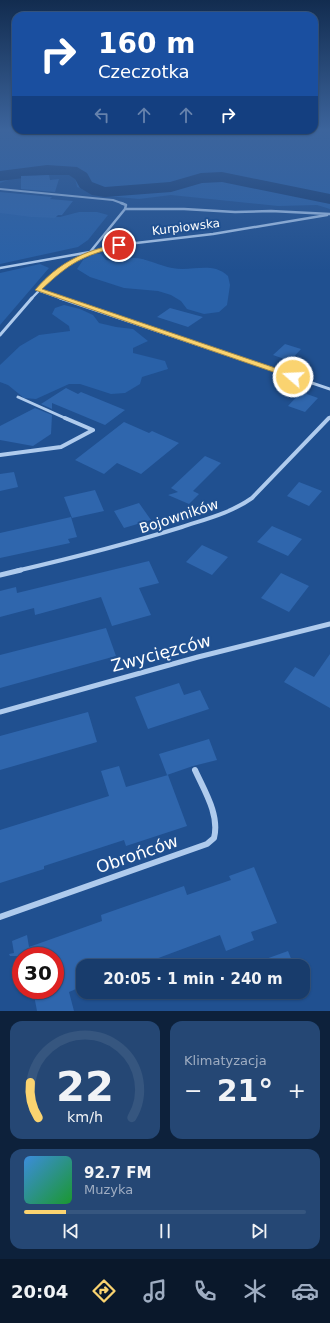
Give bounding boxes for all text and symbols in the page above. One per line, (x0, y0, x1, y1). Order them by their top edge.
text: 160 m (98, 27, 195, 60)
icon: right (32, 28, 84, 80)
text: Czeczotka (98, 61, 190, 82)
icon: left (91, 104, 113, 126)
icon: ahead (133, 104, 155, 126)
icon: ahead (175, 104, 197, 126)
icon: right (217, 104, 239, 126)
street label: Kurpiowska (151, 216, 221, 238)
pin (102, 228, 136, 262)
icon: arrive (108, 234, 130, 256)
position arrow (272, 356, 314, 398)
street label: Bojowników (137, 496, 221, 536)
street label: Zwycięzców (109, 630, 213, 676)
street label: Obrońców (93, 831, 181, 877)
speed limit sign: 30 (12, 947, 64, 999)
text: 20:05 · 1 min · 240 m (103, 970, 283, 988)
text: Klimatyzacja (184, 1053, 267, 1068)
text: 22 (56, 1062, 114, 1111)
text: 21° (217, 1073, 273, 1108)
text: − (184, 1078, 202, 1103)
text: + (288, 1078, 306, 1103)
text: km/h (67, 1109, 103, 1125)
text: 92.7 FM (84, 1164, 151, 1182)
text: Muzyka (84, 1182, 133, 1197)
icon: previous (60, 1220, 82, 1242)
icon: pause (154, 1220, 176, 1242)
icon: next (248, 1220, 270, 1242)
icon: directions (90, 1277, 118, 1305)
icon: music (141, 1277, 169, 1305)
icon: phone (191, 1277, 219, 1305)
icon: climate (241, 1277, 269, 1305)
icon: car (291, 1277, 319, 1305)
text: 20:04 (11, 1281, 68, 1302)

